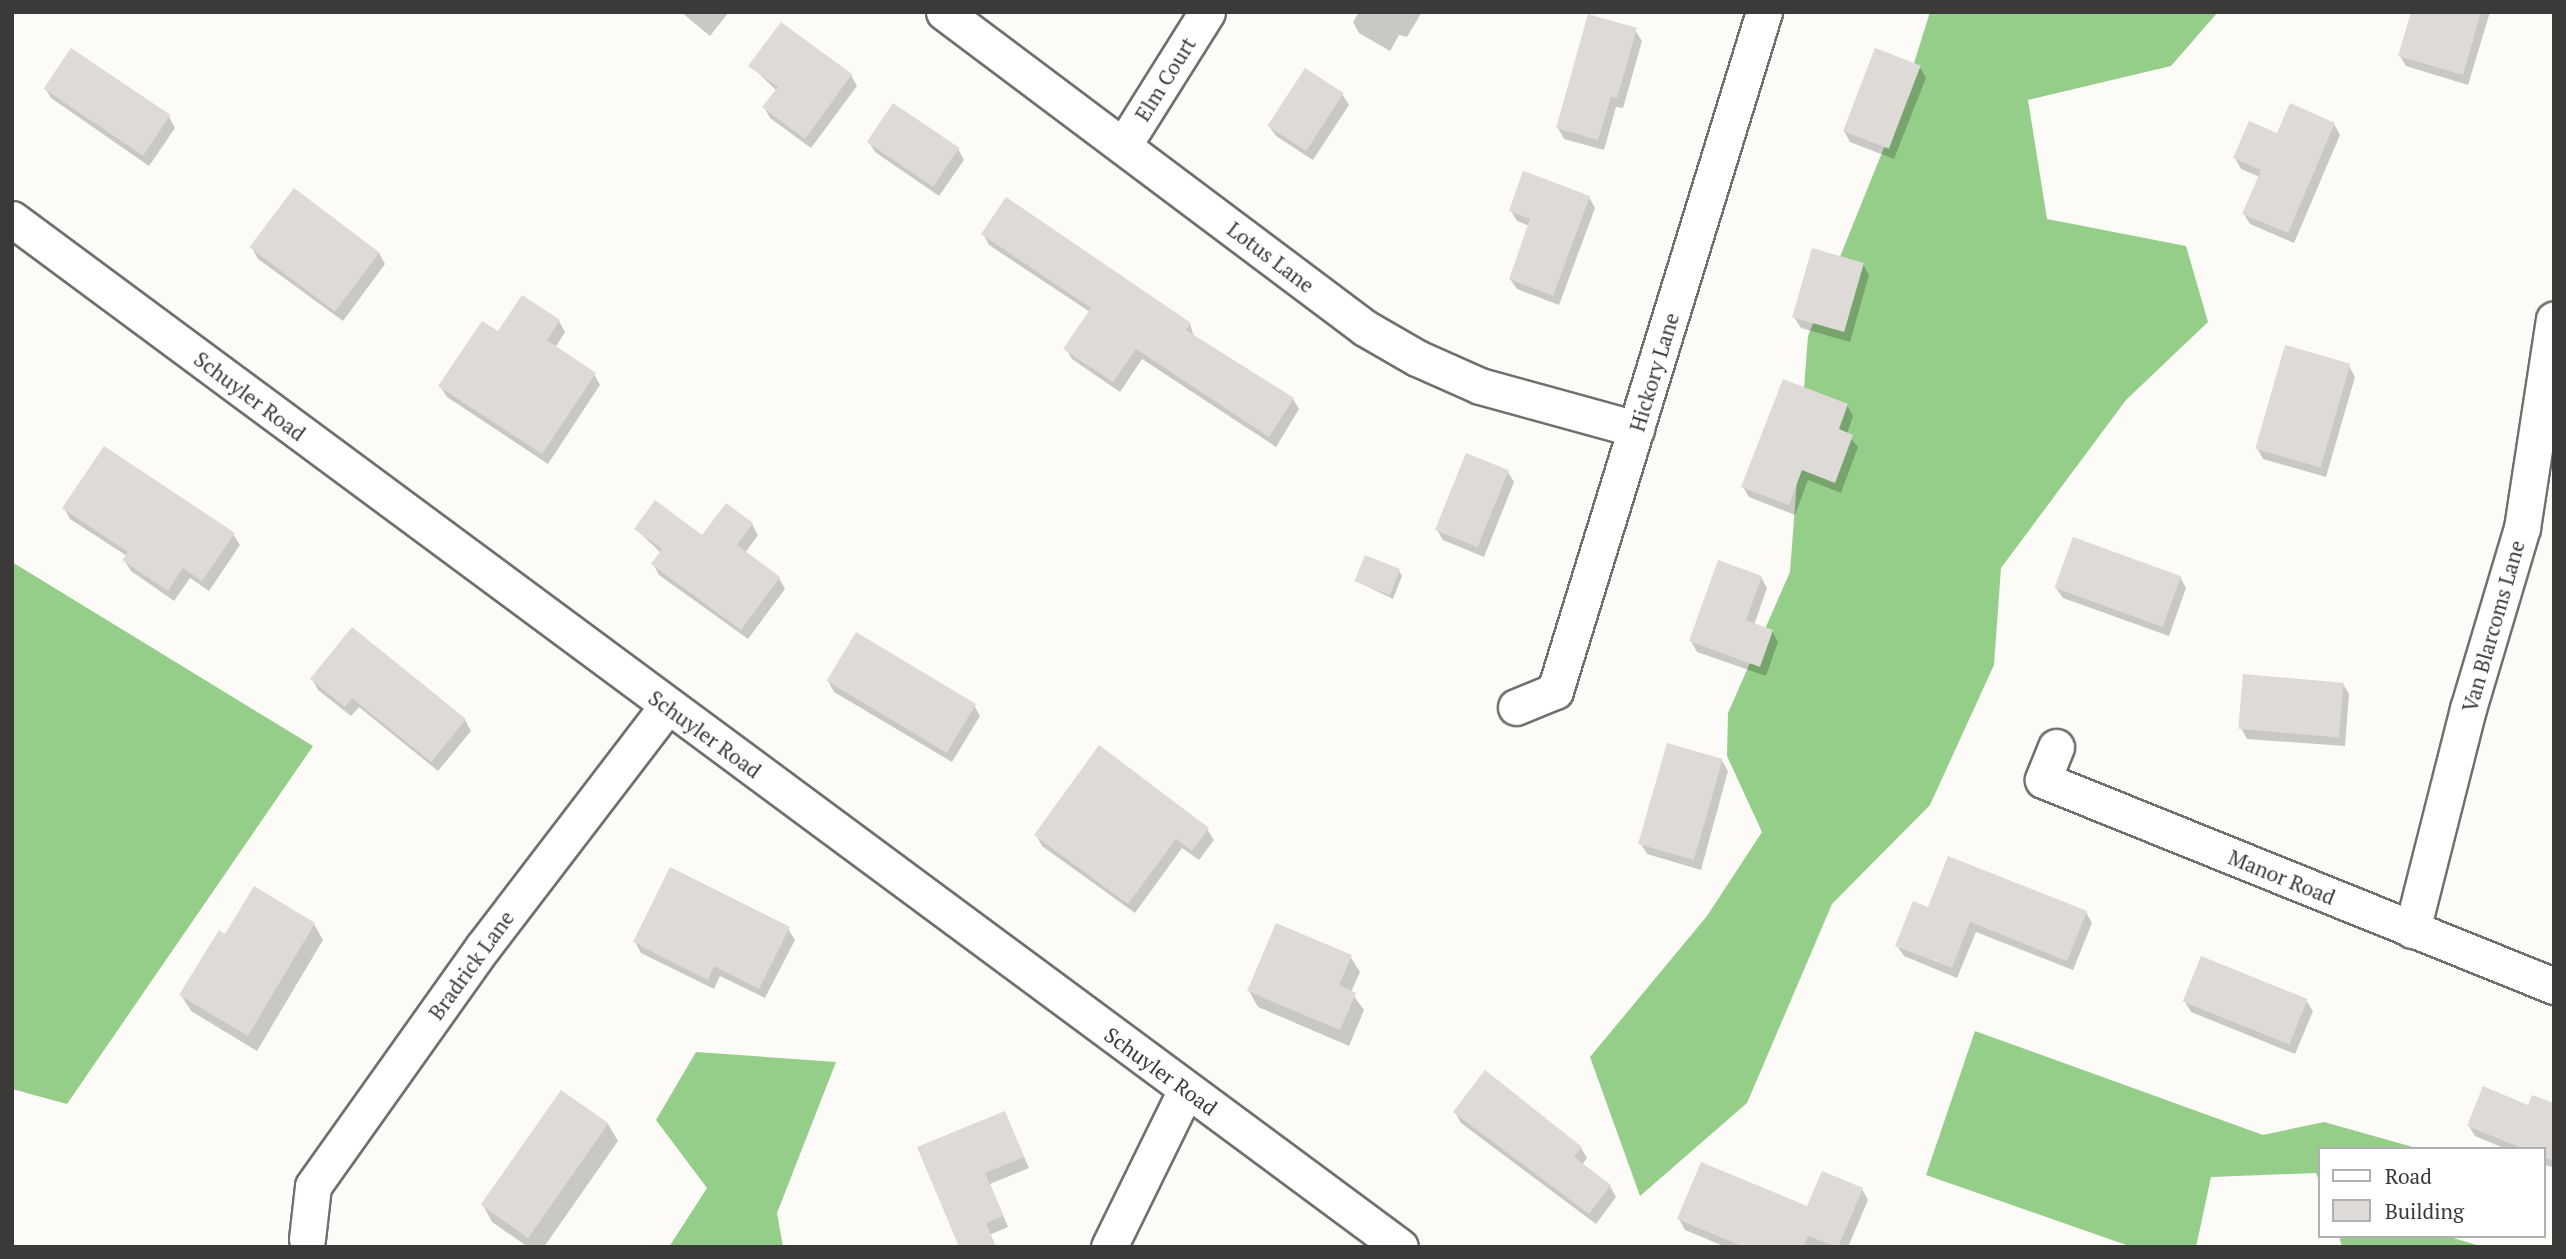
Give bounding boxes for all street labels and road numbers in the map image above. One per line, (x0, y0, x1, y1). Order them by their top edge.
street label: Elm Court (1129, 32, 1201, 126)
street label: Lotus Lane (1223, 216, 1319, 298)
street label: Hickory Lane (1624, 310, 1684, 434)
street label: Schuyler Road (189, 346, 311, 446)
street label: Van Blarcoms Lane (2456, 537, 2530, 715)
street label: Schuyler Road (644, 685, 766, 783)
street label: Manor Road (2225, 844, 2339, 910)
street label: Bradrick Lane (423, 906, 519, 1024)
street label: Schuyler Road (1100, 1022, 1222, 1120)

